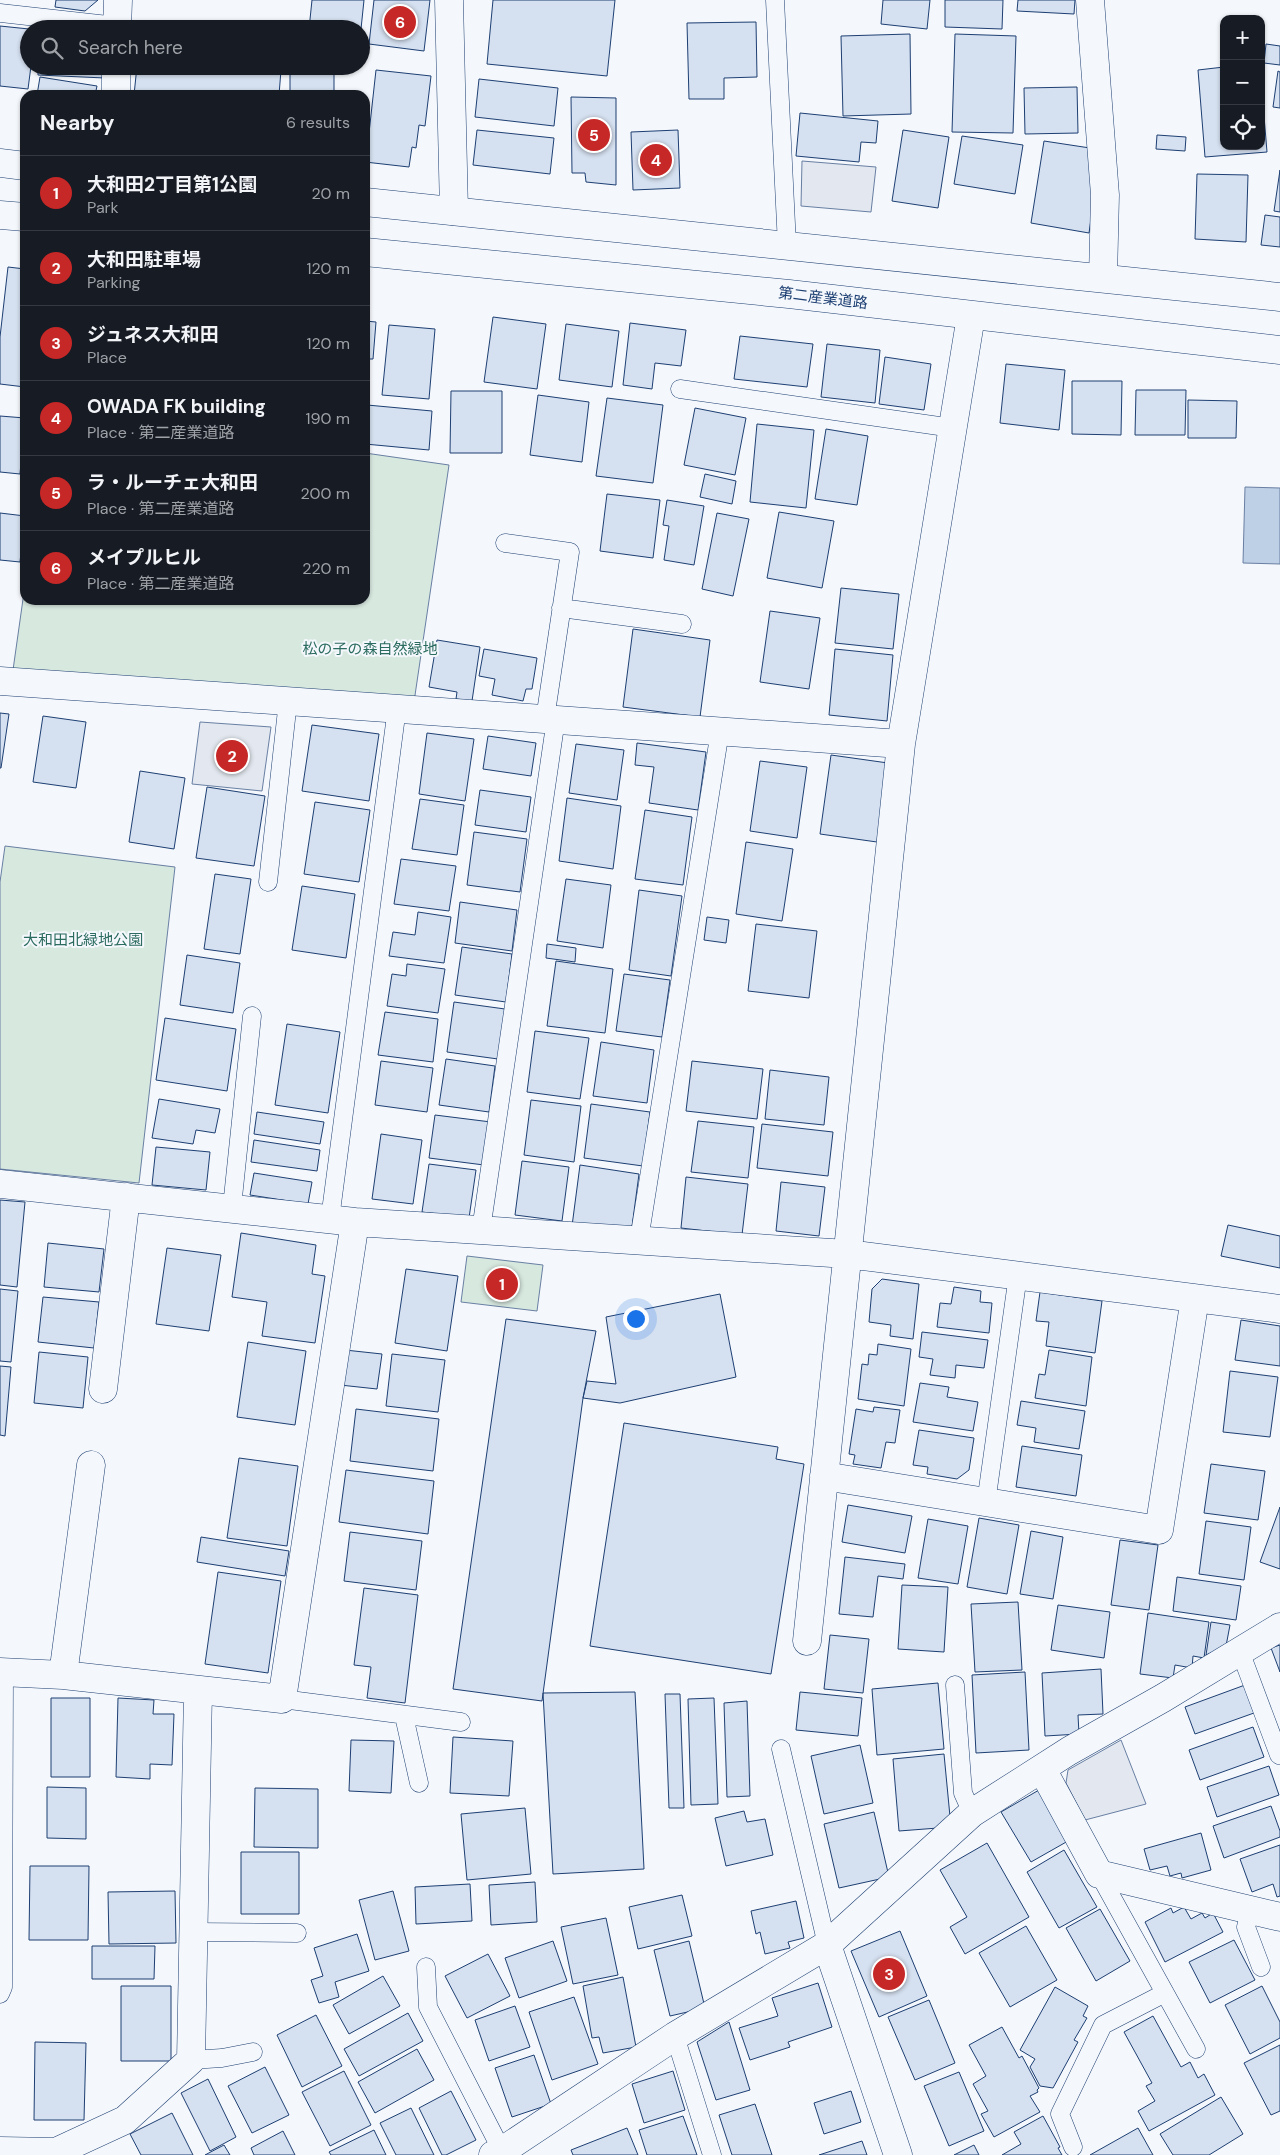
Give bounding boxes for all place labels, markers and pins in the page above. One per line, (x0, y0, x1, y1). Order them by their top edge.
pin: 6 (384, 3, 416, 41)
pin: 5 (578, 116, 610, 154)
pin: 4 (640, 141, 672, 179)
pin: 2 (216, 737, 248, 775)
pin: 1 (486, 1265, 518, 1303)
pin: 3 (873, 1955, 905, 1993)

